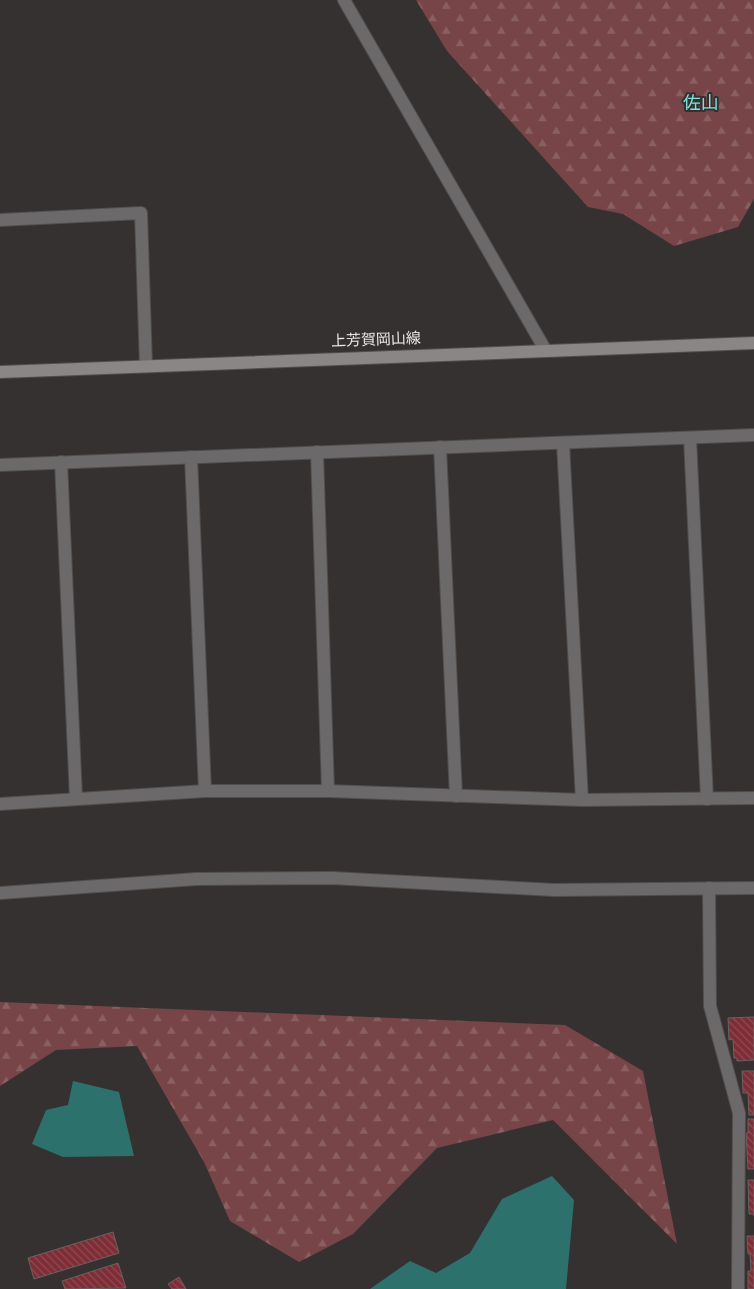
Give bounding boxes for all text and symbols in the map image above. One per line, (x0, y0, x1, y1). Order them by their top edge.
district label: 佐山 (683, 93, 719, 116)
street label: 上芳賀岡山線 (331, 330, 421, 352)

